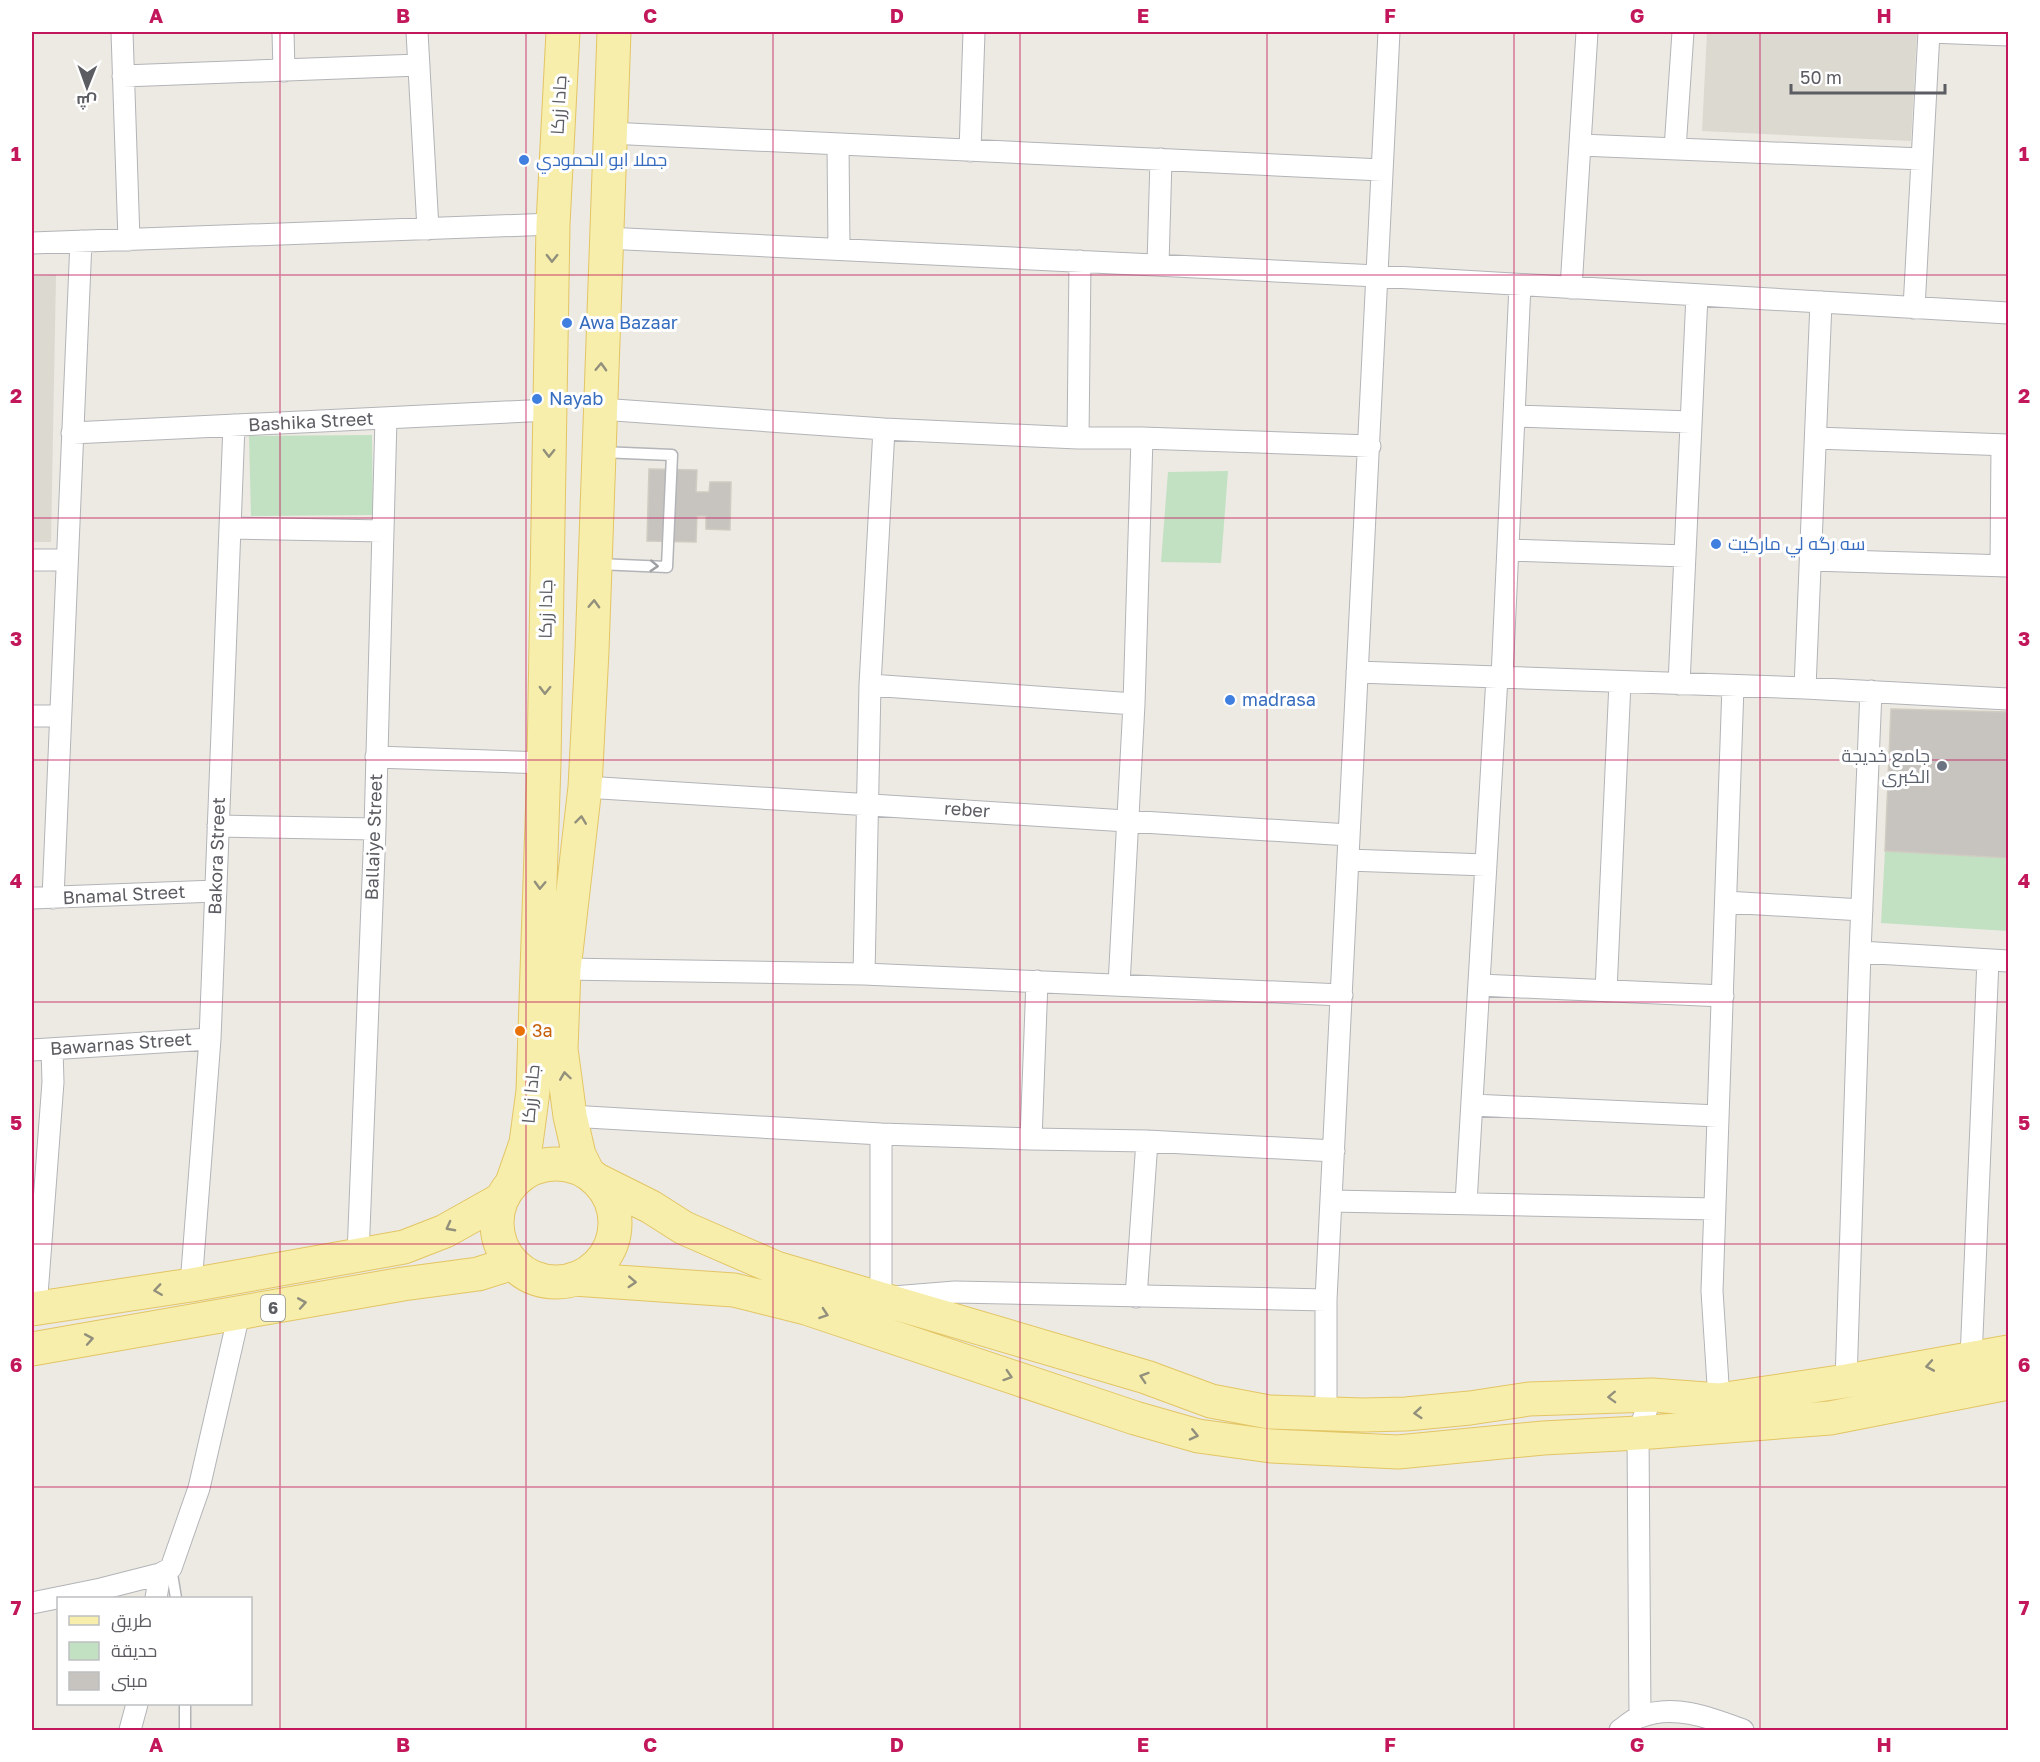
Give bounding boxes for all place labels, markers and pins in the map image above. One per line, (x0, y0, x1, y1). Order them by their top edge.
place label: جملا ابو الحمودي (536, 148, 667, 174)
marker: جملا ابو الحمودي (517, 153, 531, 167)
place label: Awa Bazaar (579, 311, 678, 333)
marker: Awa Bazaar (560, 316, 574, 330)
place label: Nayab (549, 387, 603, 409)
marker: Nayab (530, 392, 544, 406)
place label: سه رگه لي ماركيت (1728, 532, 1865, 558)
marker: سه رگه لي ماركيت (1709, 537, 1723, 551)
place label: madrasa (1242, 688, 1316, 710)
marker: madrasa (1223, 693, 1237, 707)
place label: جامع خدیجة الکبری (1842, 744, 1930, 788)
marker: جامع خدیجة الکبری (1935, 759, 1949, 773)
place label: 3a (532, 1019, 553, 1041)
marker: 3a (513, 1024, 527, 1038)

